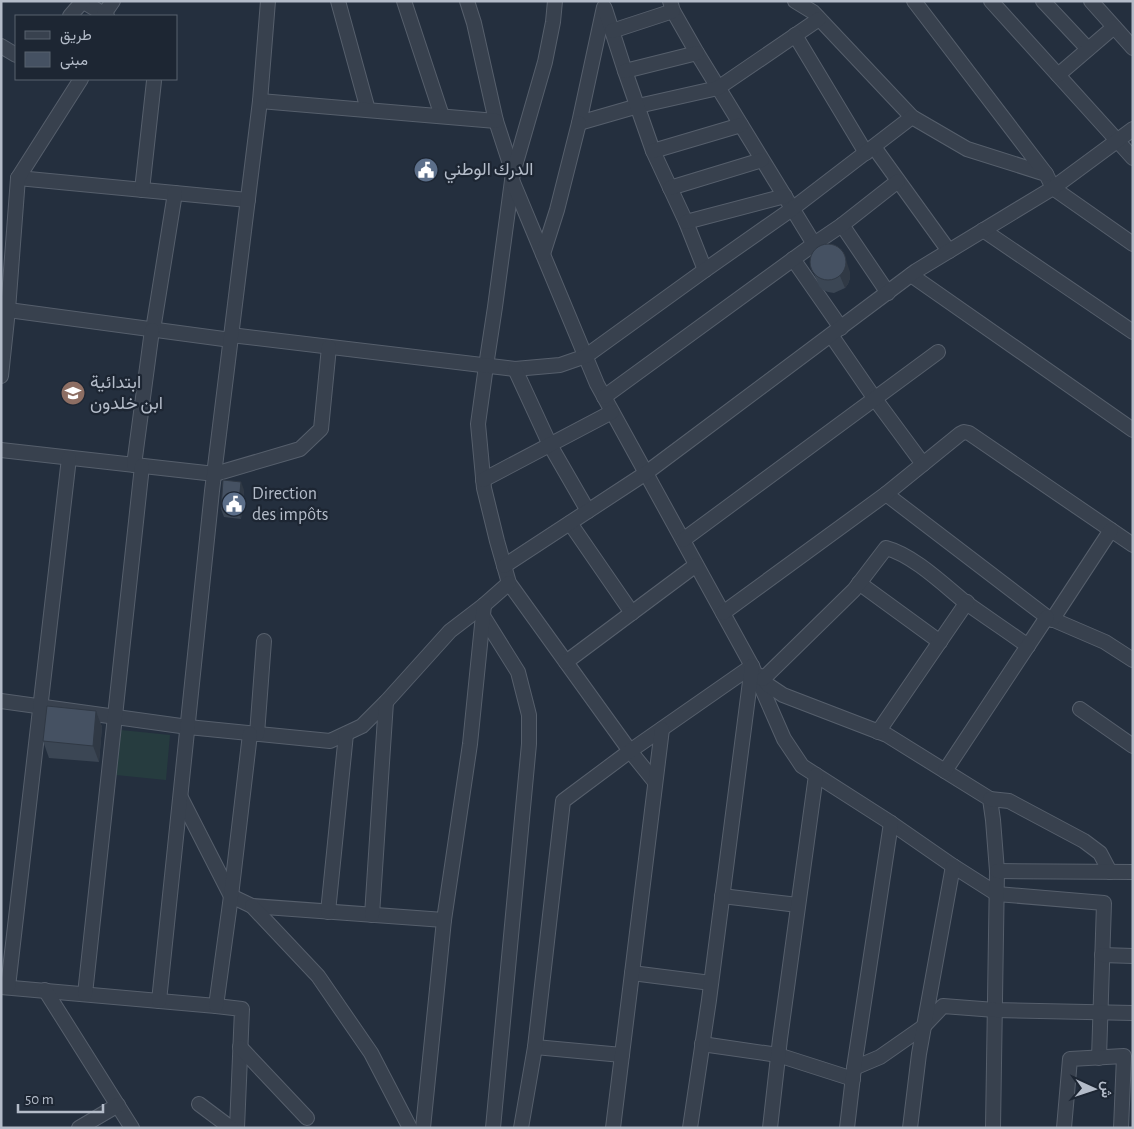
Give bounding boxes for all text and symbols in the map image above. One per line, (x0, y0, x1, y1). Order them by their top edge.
legend (15, 15, 178, 80)
text: طريق (60, 28, 92, 45)
text: مبنى (60, 53, 88, 70)
public building icon: الدرك الوطني (413, 157, 439, 183)
place label: الدرك الوطني (444, 161, 534, 184)
place label: ابتدائية ابن خلدون (90, 374, 163, 414)
school or university icon: ابتدائية ابن خلدون (60, 380, 86, 406)
place label: Direction des impôts (252, 485, 328, 524)
public building icon: Direction des impôts (221, 491, 247, 517)
north arrow (1069, 1064, 1119, 1114)
text: ش (1098, 1081, 1113, 1099)
scale bar (18, 1082, 102, 1114)
text: 50 m (25, 1092, 54, 1107)

